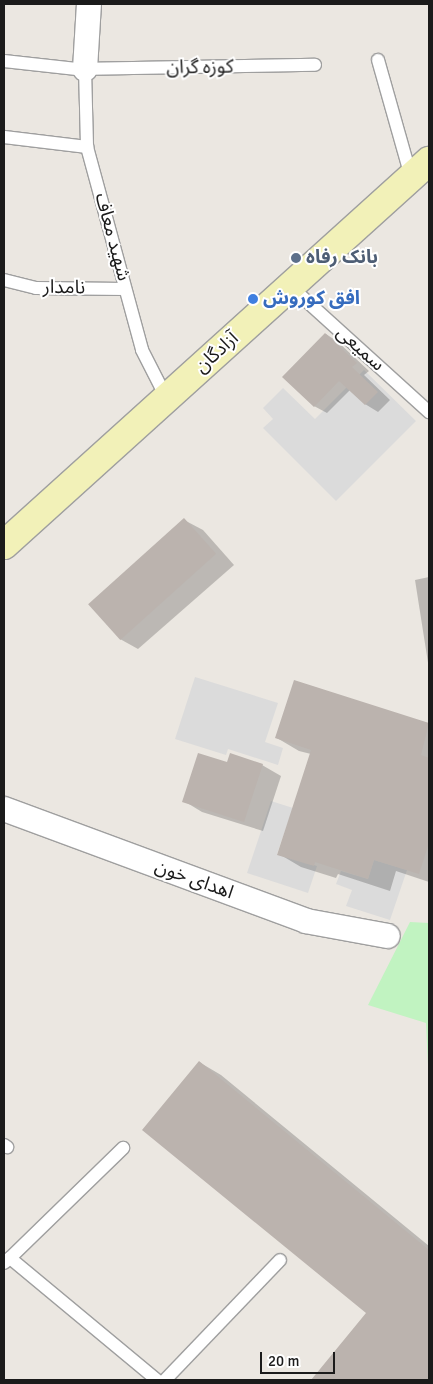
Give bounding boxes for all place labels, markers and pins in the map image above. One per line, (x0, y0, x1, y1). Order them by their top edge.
place label: بانک رفاه (306, 247, 378, 269)
marker: بانک رفاه (290, 252, 302, 264)
place label: افق کوروش (263, 288, 360, 310)
marker: افق کوروش (247, 293, 259, 305)

